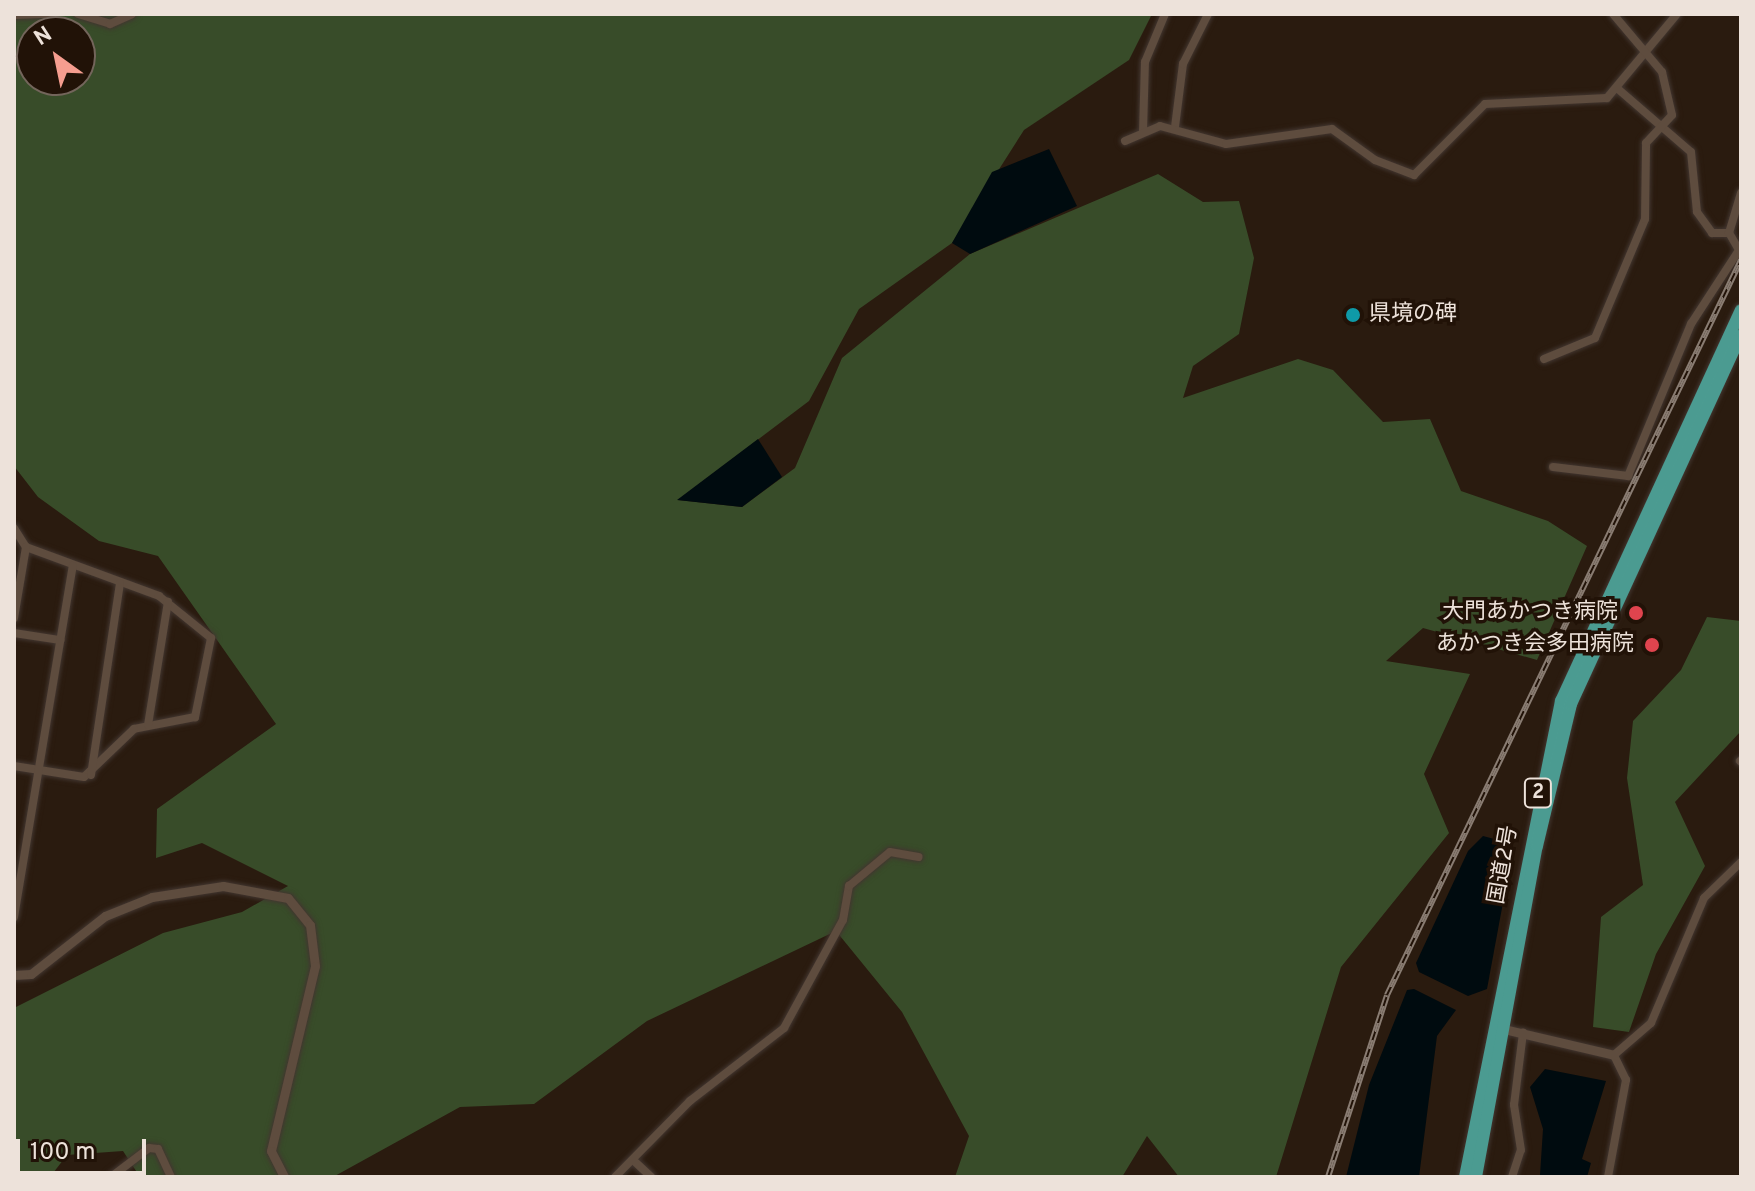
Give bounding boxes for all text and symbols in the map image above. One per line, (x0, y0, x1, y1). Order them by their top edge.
north arrow (16, 16, 96, 96)
text: N (30, 22, 58, 53)
place label: 県境の碑 (1369, 302, 1457, 328)
marker: 県境の碑 (1344, 306, 1362, 324)
place label: 大門あかつき病院 (1442, 600, 1618, 626)
marker: 大門あかつき病院 (1625, 602, 1647, 624)
place label: あかつき会多田病院 (1436, 632, 1634, 658)
marker: あかつき会多田病院 (1641, 634, 1663, 656)
road number: 2 (1522, 777, 1554, 809)
street label: 国道2号 (1484, 824, 1524, 906)
scale bar (20, 1123, 150, 1173)
text: 100 m (30, 1138, 96, 1168)

